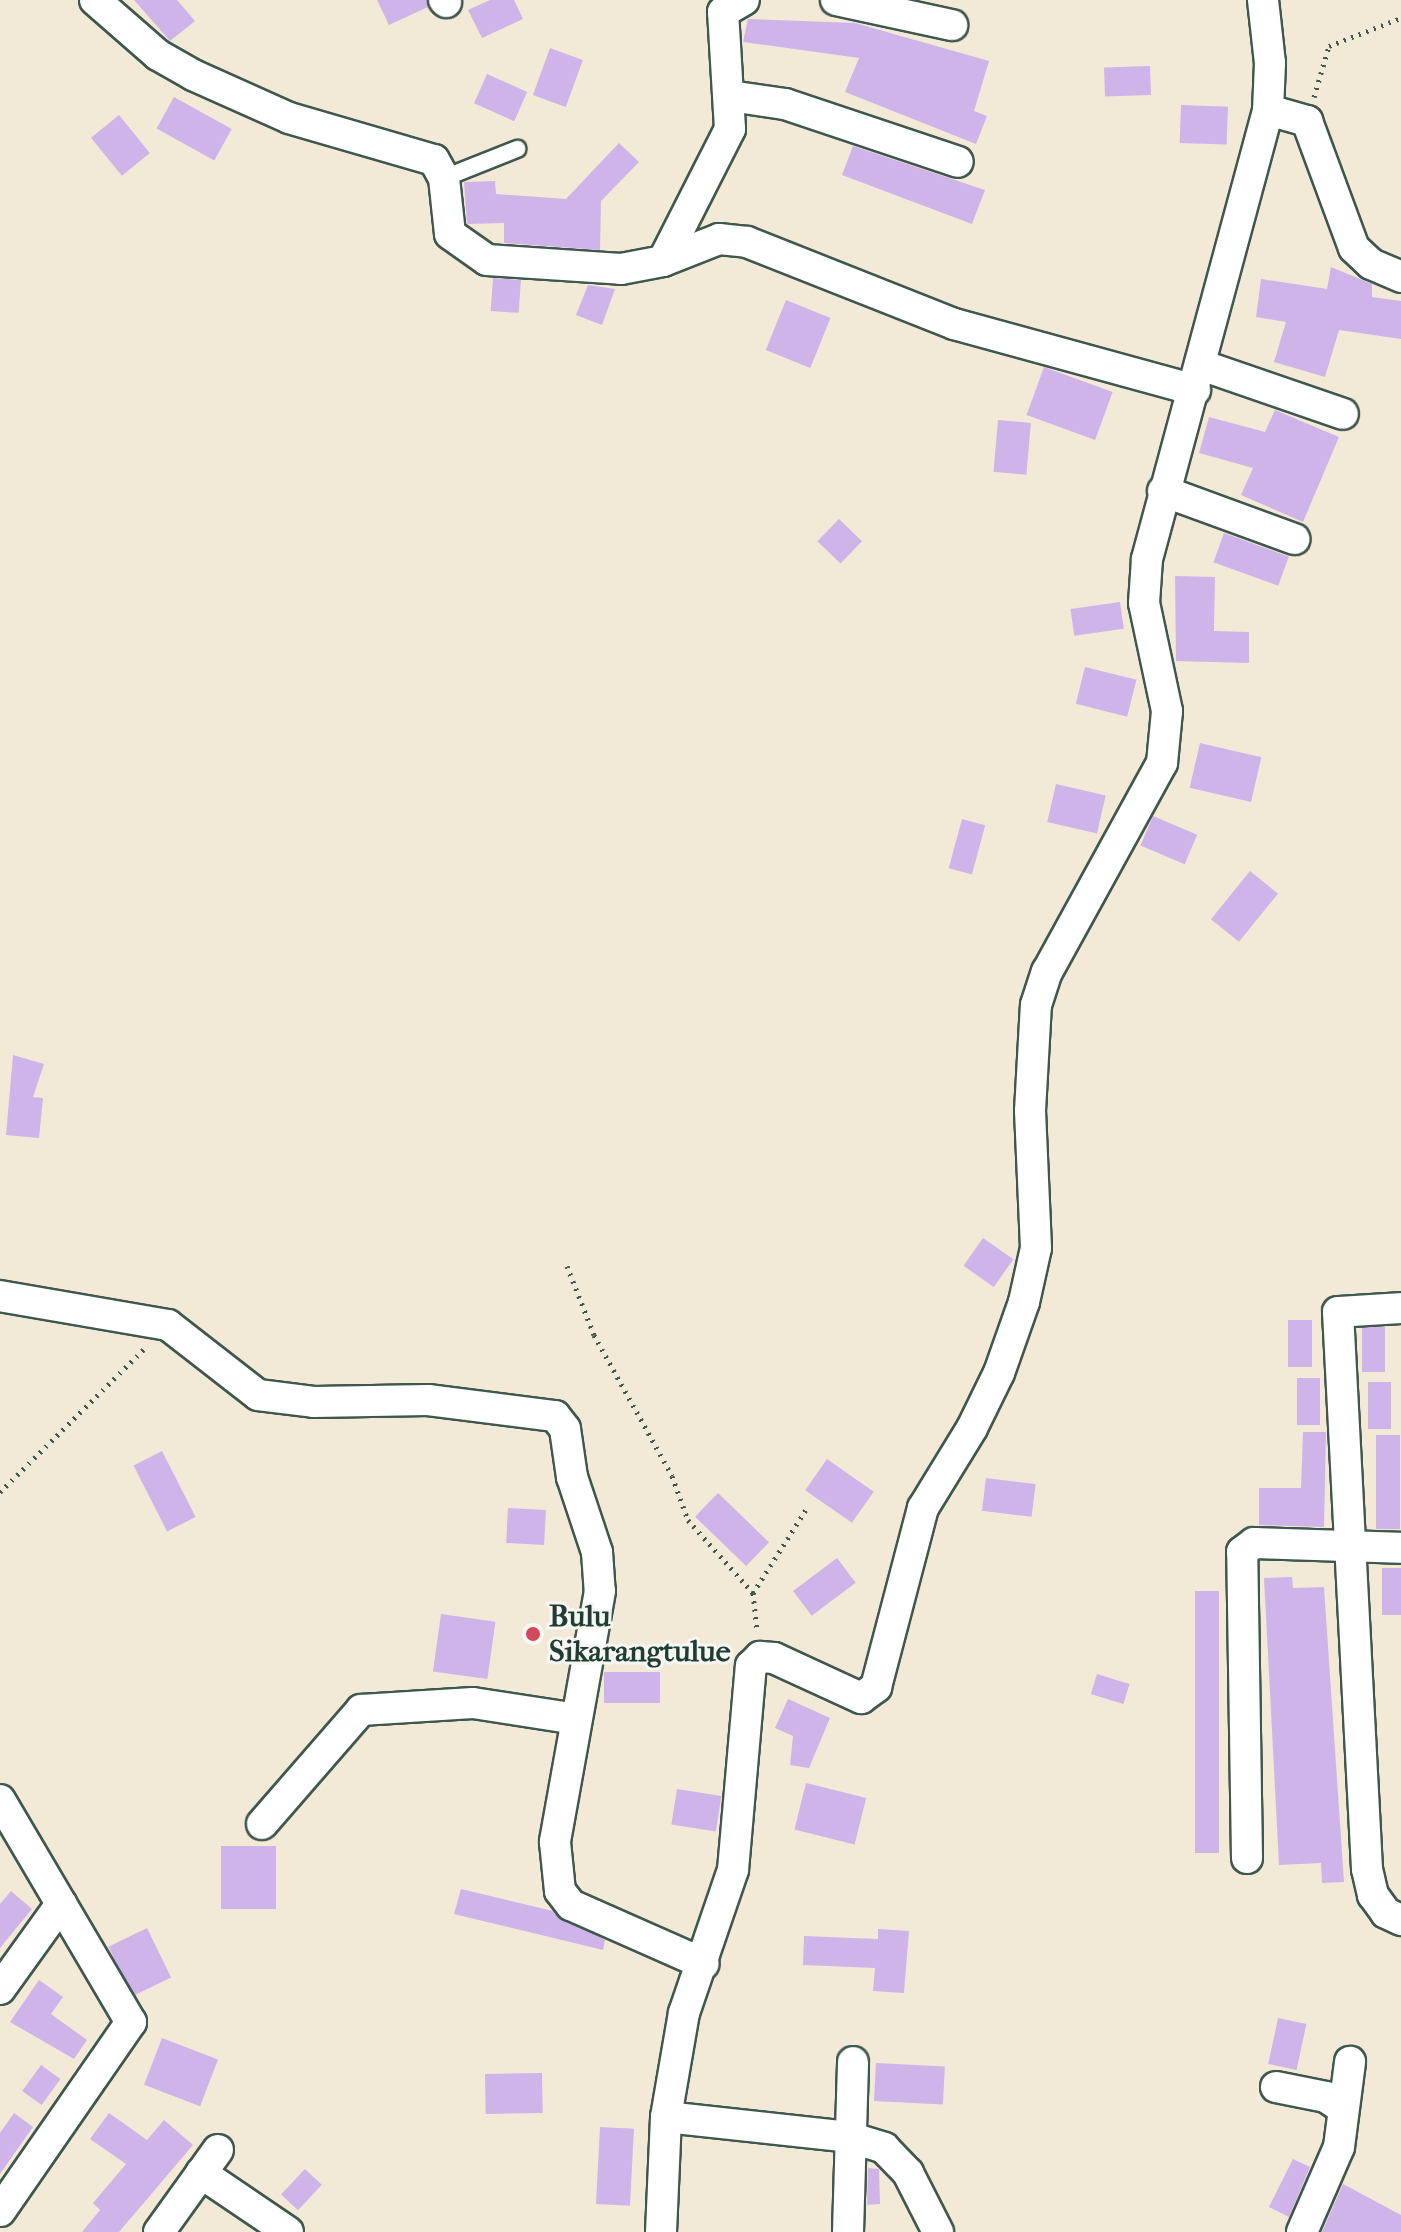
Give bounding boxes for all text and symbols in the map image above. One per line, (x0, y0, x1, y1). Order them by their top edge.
place label: Bulu Sikarangtulue (549, 1599, 730, 1670)
marker: Bulu Sikarangtulue (524, 1625, 542, 1643)

